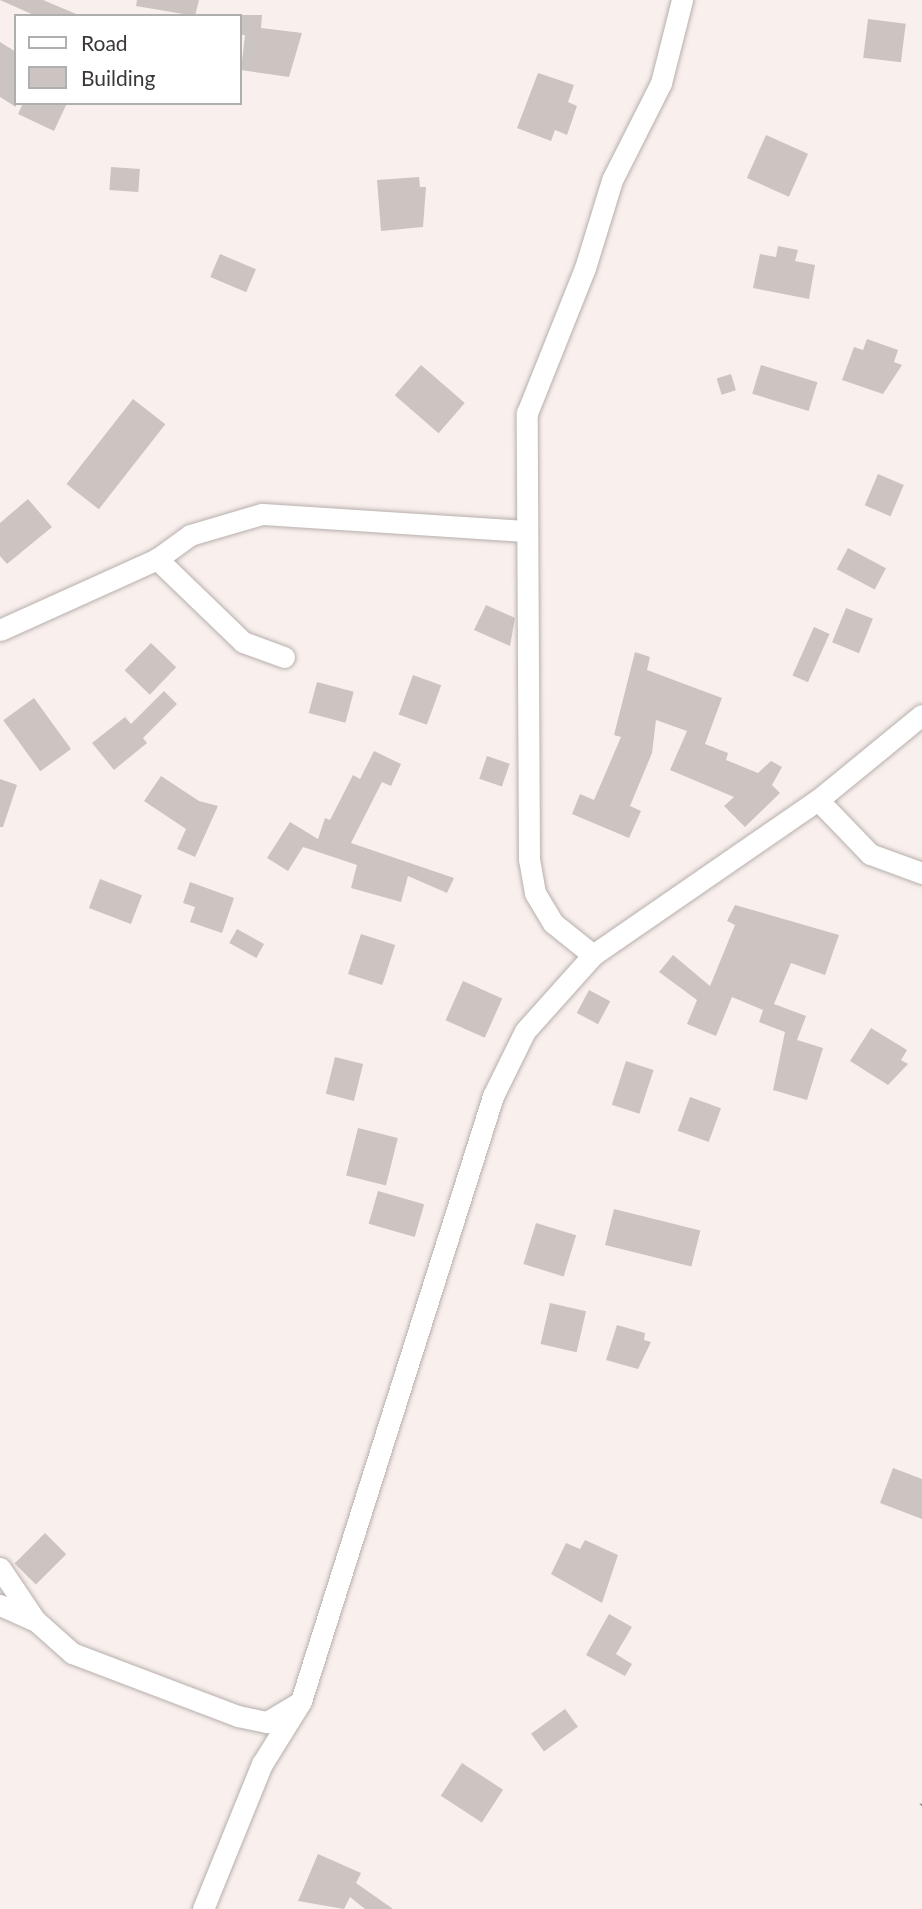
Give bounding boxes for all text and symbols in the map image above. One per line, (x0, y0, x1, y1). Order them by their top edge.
legend (14, 14, 242, 105)
text: Road (81, 30, 128, 55)
text: Building (81, 65, 156, 90)

